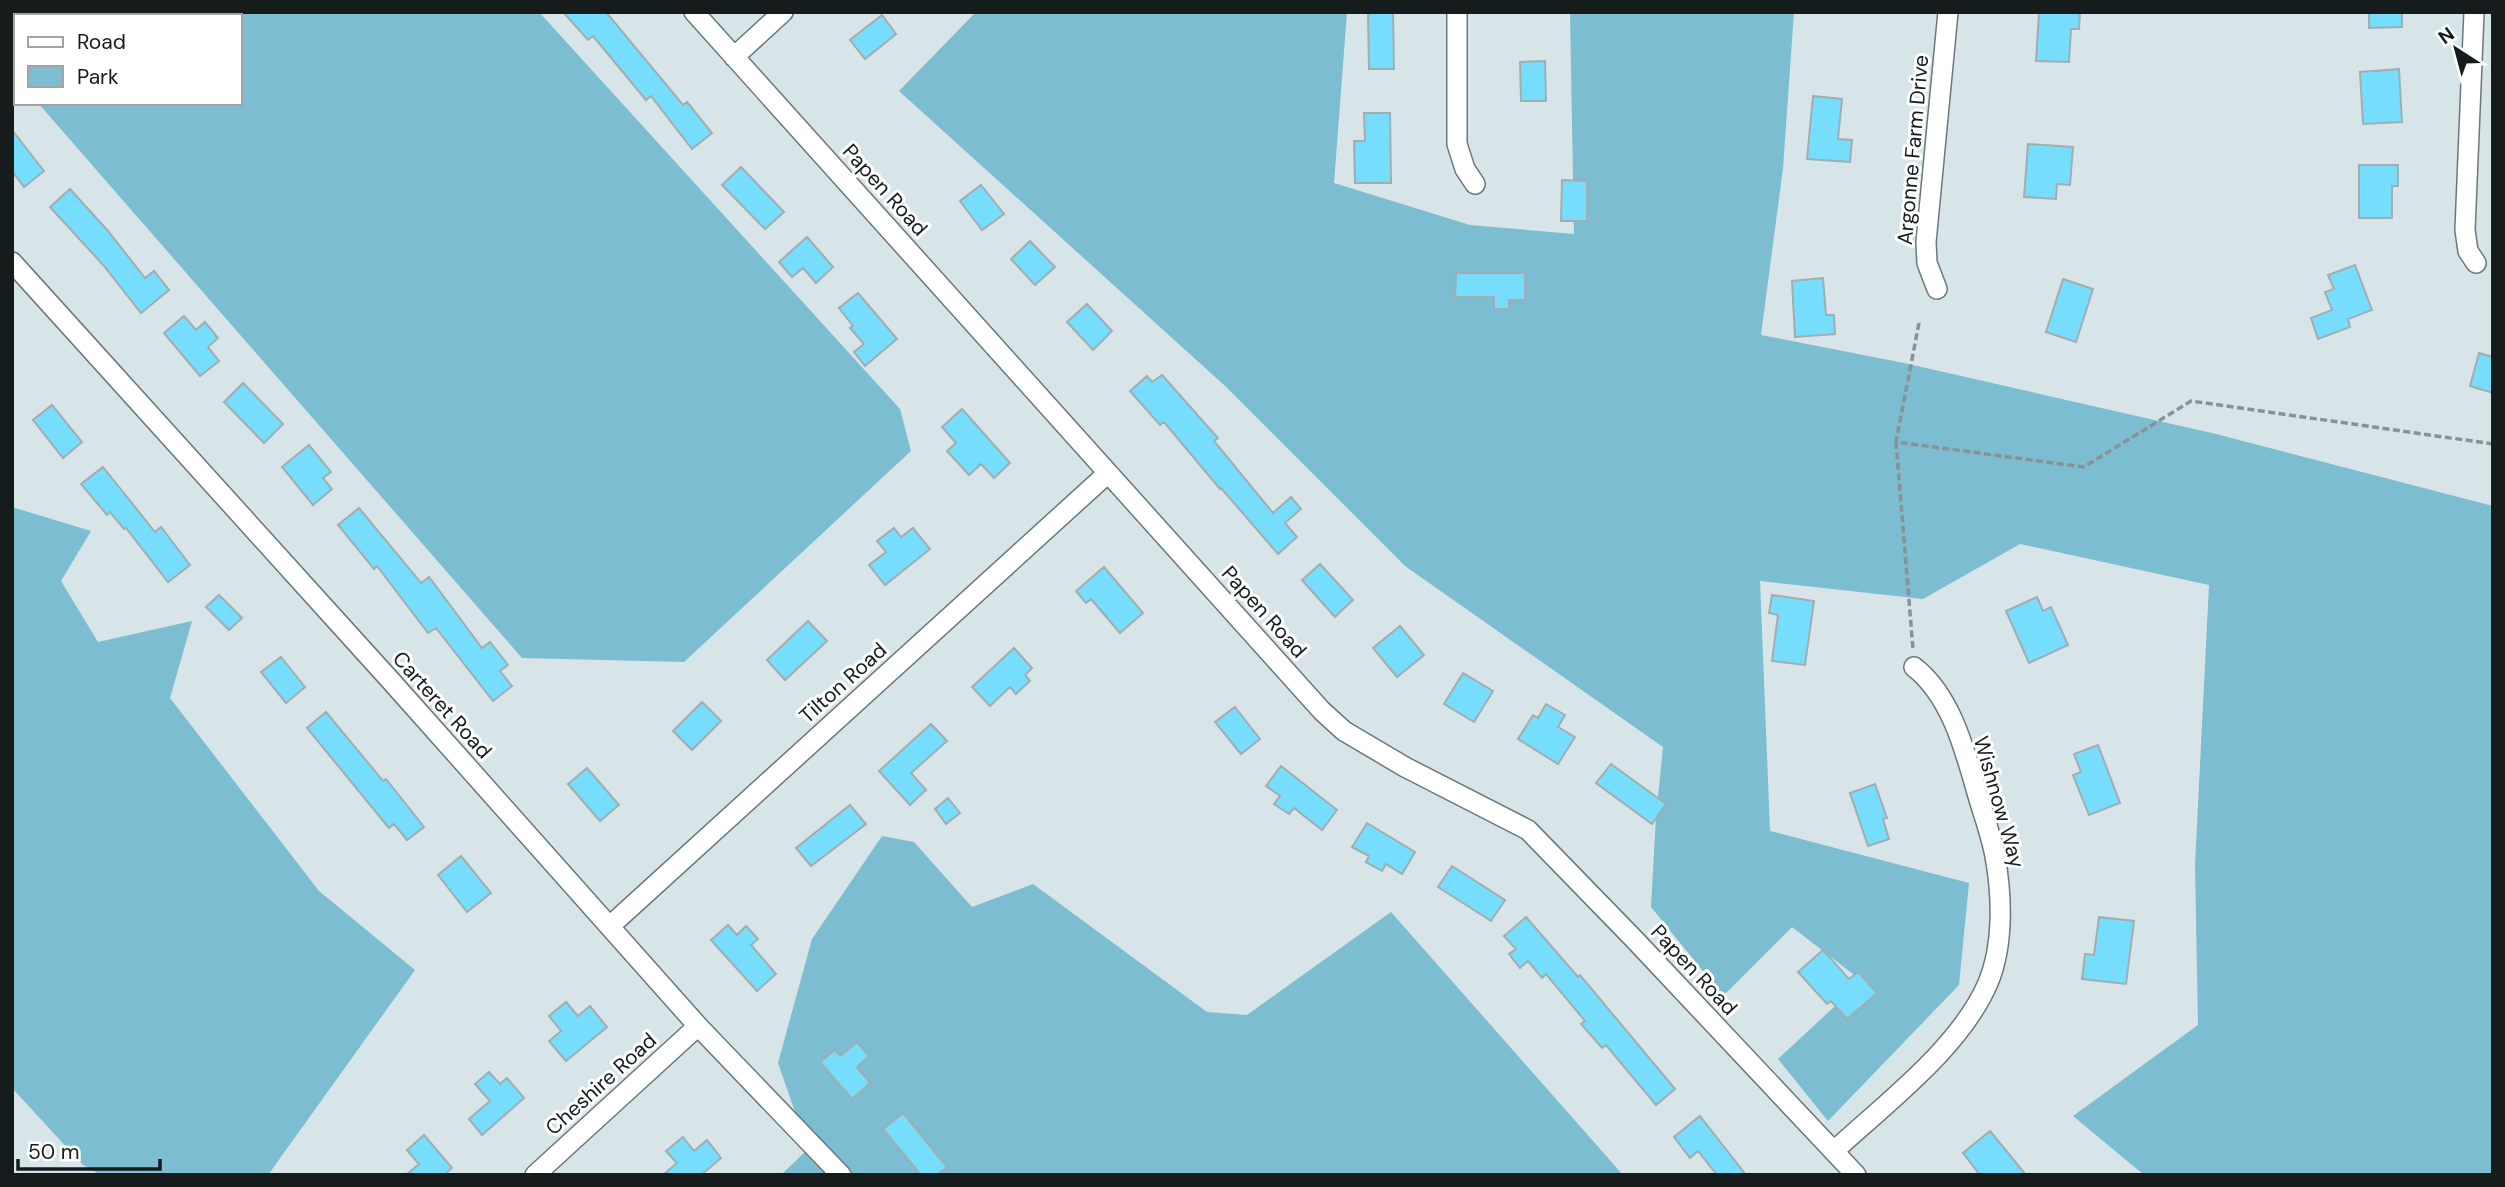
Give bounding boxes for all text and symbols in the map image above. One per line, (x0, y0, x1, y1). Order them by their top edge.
legend (14, 14, 242, 105)
north arrow (2421, 14, 2491, 84)
text: N (2433, 21, 2459, 50)
text: Road (77, 28, 126, 56)
street label: Argonne Farm Drive (1891, 54, 1935, 246)
text: Park (77, 63, 119, 91)
street label: Papen Road (836, 138, 934, 242)
street label: Papen Road (1215, 560, 1313, 664)
street label: Tilton Road (793, 636, 893, 730)
street label: Carteret Road (386, 645, 498, 765)
street label: Wishnow Way (1967, 733, 2031, 871)
street label: Papen Road (1645, 918, 1743, 1022)
street label: Cheshire Road (539, 1027, 663, 1141)
scale bar (18, 1128, 159, 1172)
text: 50 m (28, 1138, 79, 1166)

